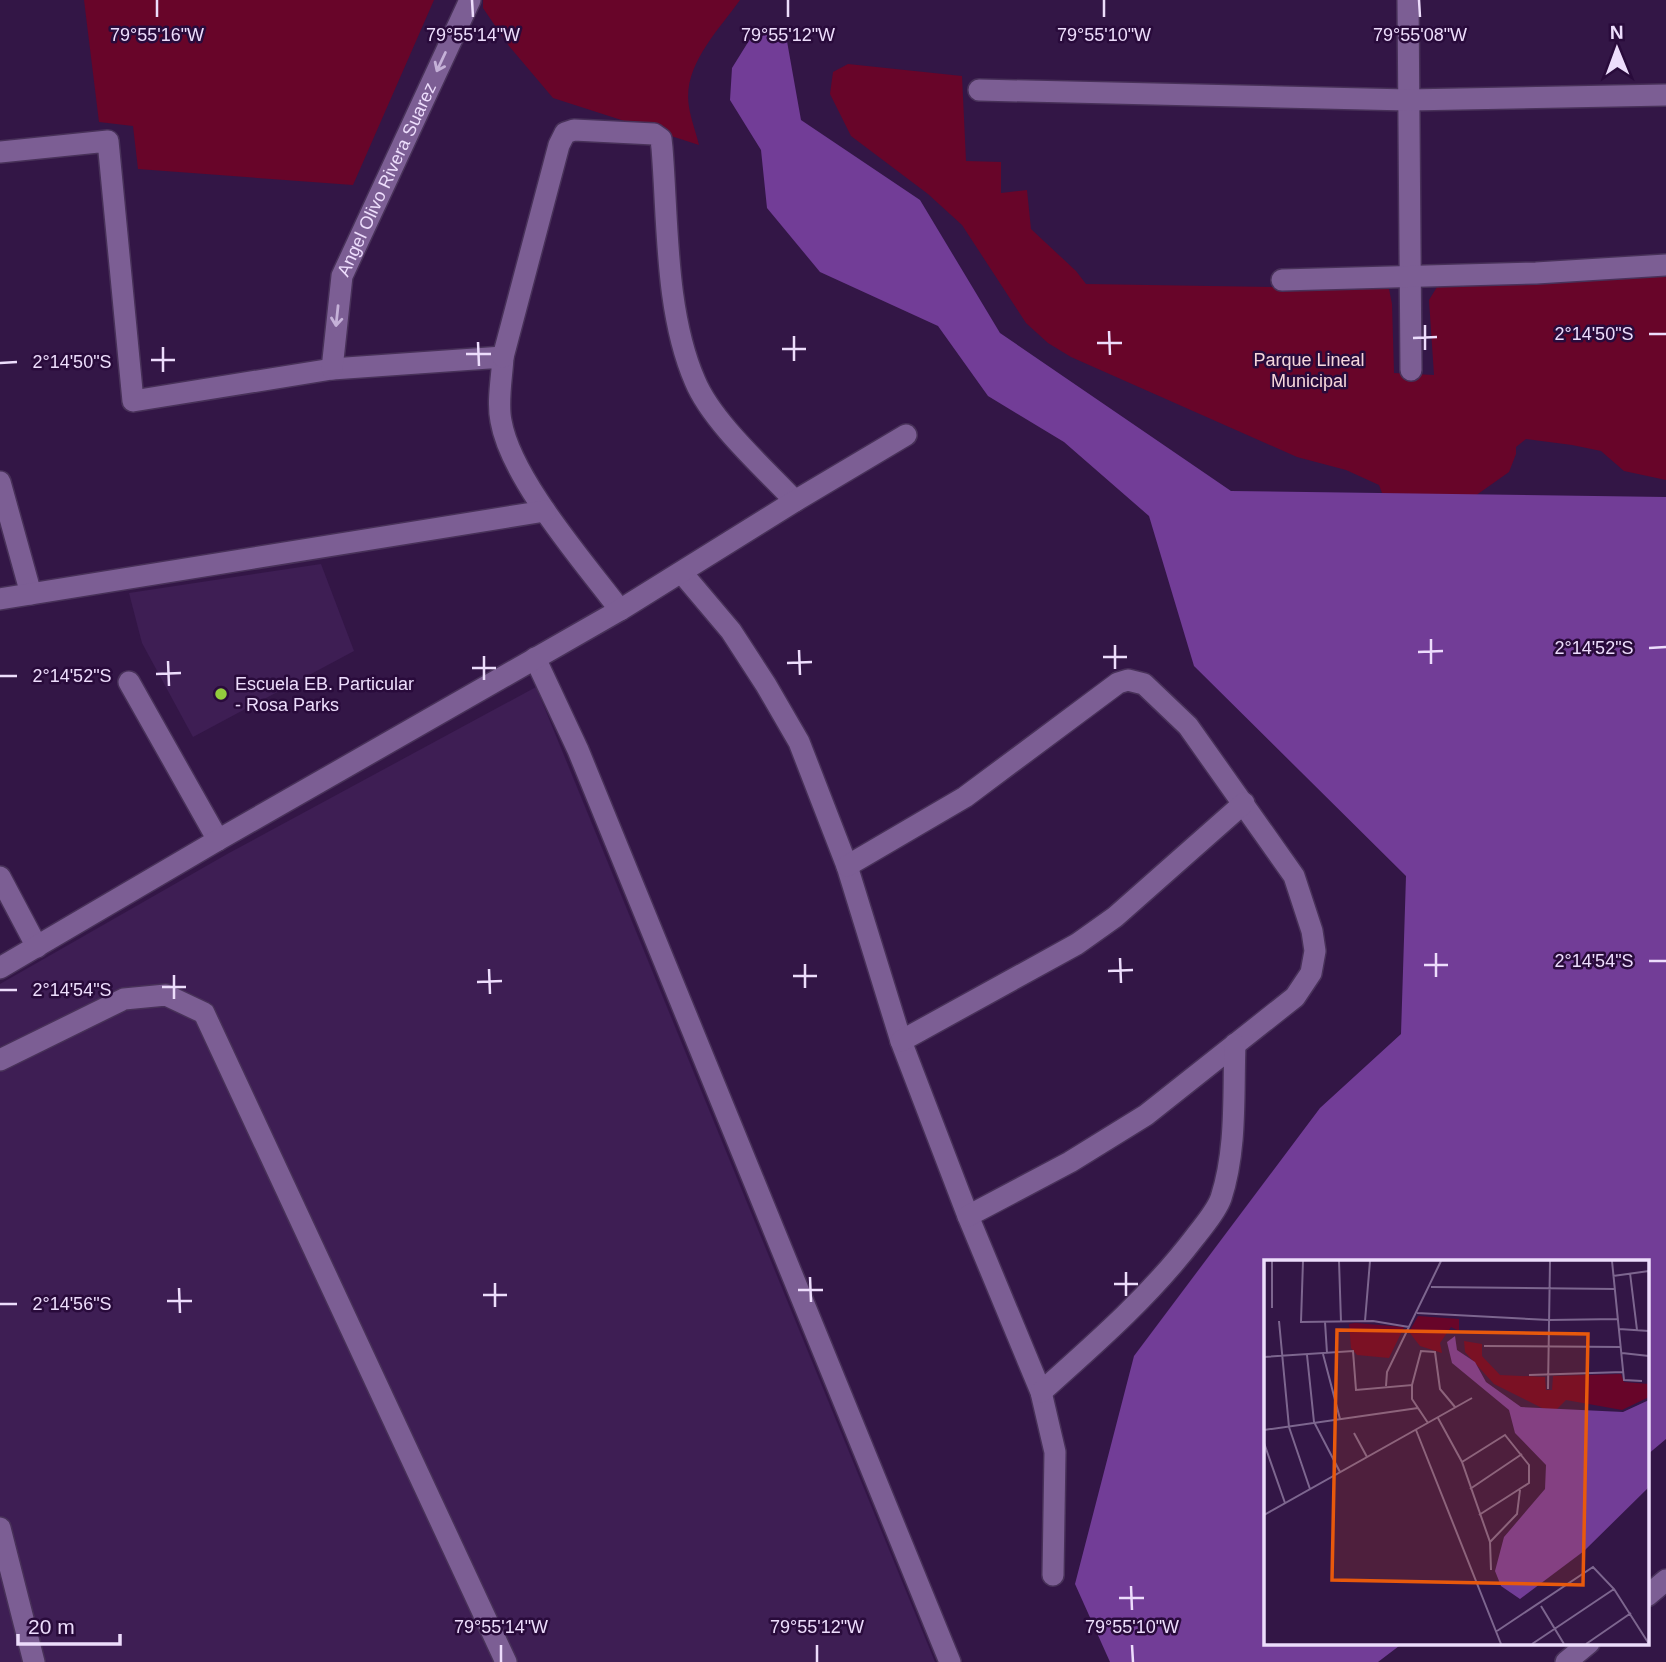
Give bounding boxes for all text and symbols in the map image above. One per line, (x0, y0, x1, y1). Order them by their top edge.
north arrow (1582, 14, 1652, 84)
text: N (1610, 22, 1624, 43)
text: 79°55'16"W (110, 25, 204, 45)
text: 79°55'14"W (426, 25, 520, 45)
text: 79°55'12"W (741, 25, 835, 45)
text: 79°55'10"W (1057, 25, 1151, 45)
text: 79°55'08"W (1373, 25, 1467, 45)
one-way arrow (434, 51, 447, 72)
street label: Angel Olivo Rivera Suarez (333, 79, 440, 279)
one-way arrow (331, 304, 344, 327)
text: 2°14'50"S (1554, 324, 1634, 344)
park label: Parque Lineal Municipal (1253, 350, 1365, 391)
text: 2°14'50"S (32, 352, 112, 372)
text: 2°14'52"S (1554, 638, 1634, 658)
text: 2°14'52"S (32, 666, 112, 686)
place label: Escuela EB. Particular - Rosa Parks (235, 674, 414, 715)
marker: Escuela EB. Particular - Rosa Parks (213, 686, 229, 702)
text: 2°14'54"S (1554, 951, 1634, 971)
text: 2°14'54"S (32, 980, 112, 1000)
inset map (1264, 1260, 1648, 1644)
text: 2°14'56"S (32, 1294, 112, 1314)
scale bar (18, 1602, 119, 1646)
text: 20 m (28, 1615, 75, 1638)
text: 79°55'14"W (454, 1617, 548, 1637)
text: 79°55'12"W (770, 1617, 864, 1637)
text: 79°55'10"W (1085, 1617, 1179, 1637)

